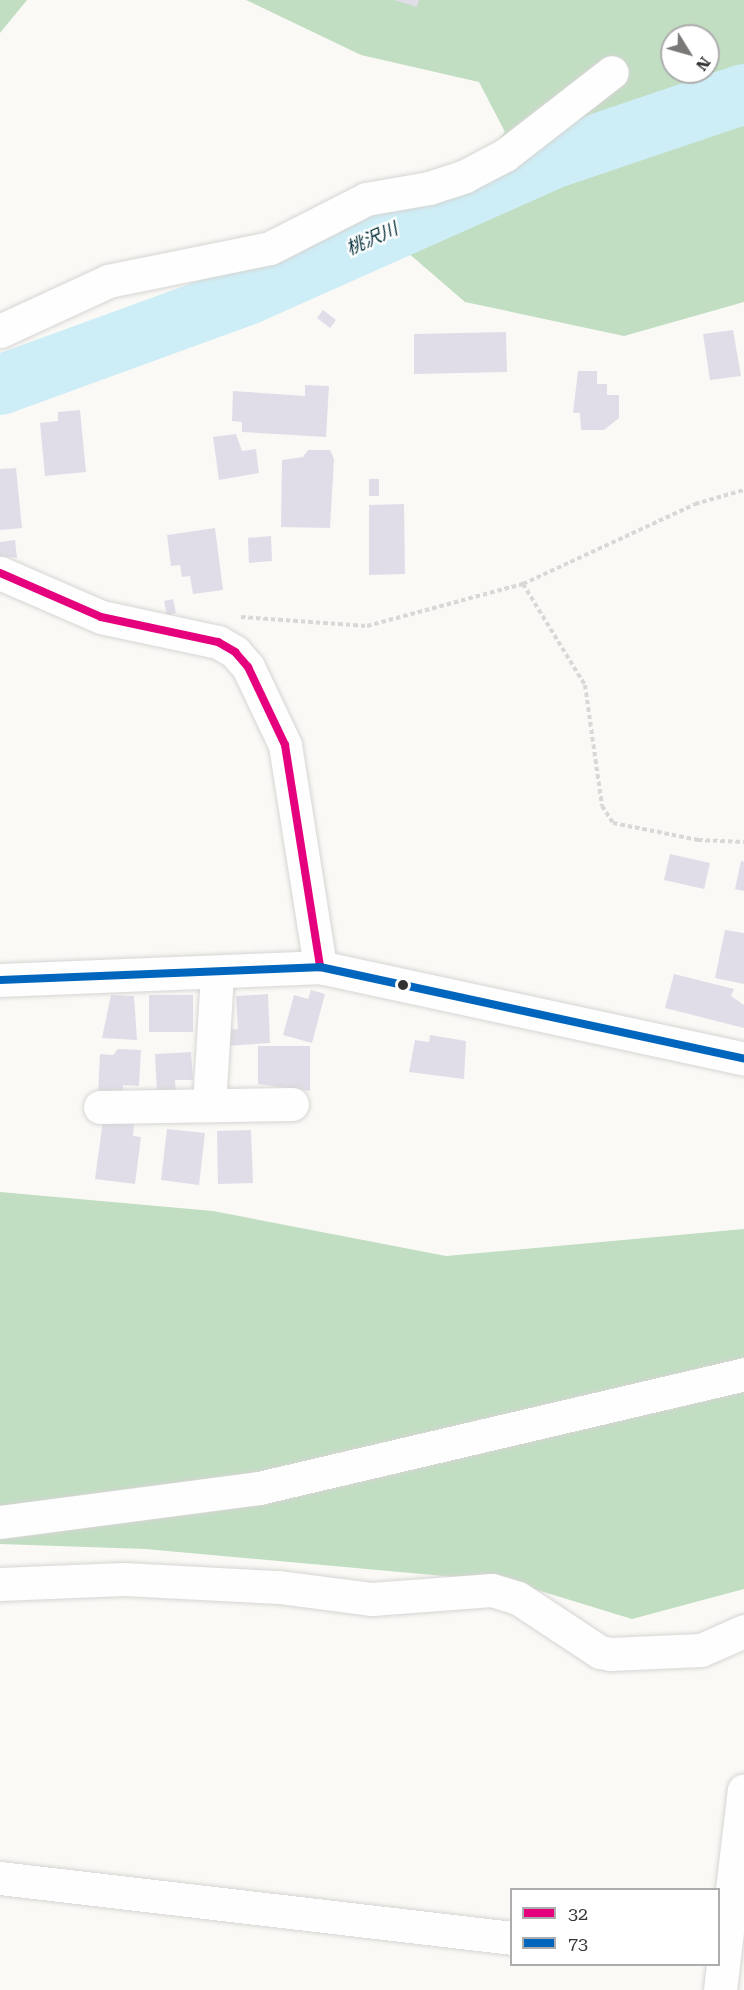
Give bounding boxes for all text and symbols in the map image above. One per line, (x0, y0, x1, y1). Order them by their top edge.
north arrow (660, 24, 720, 84)
text: N (692, 53, 714, 75)
water label: 桃沢川 (343, 218, 401, 260)
unlabelled marker (397, 979, 409, 991)
legend (510, 1888, 720, 1966)
text: 32 (568, 1903, 588, 1924)
text: 73 (568, 1933, 588, 1954)

